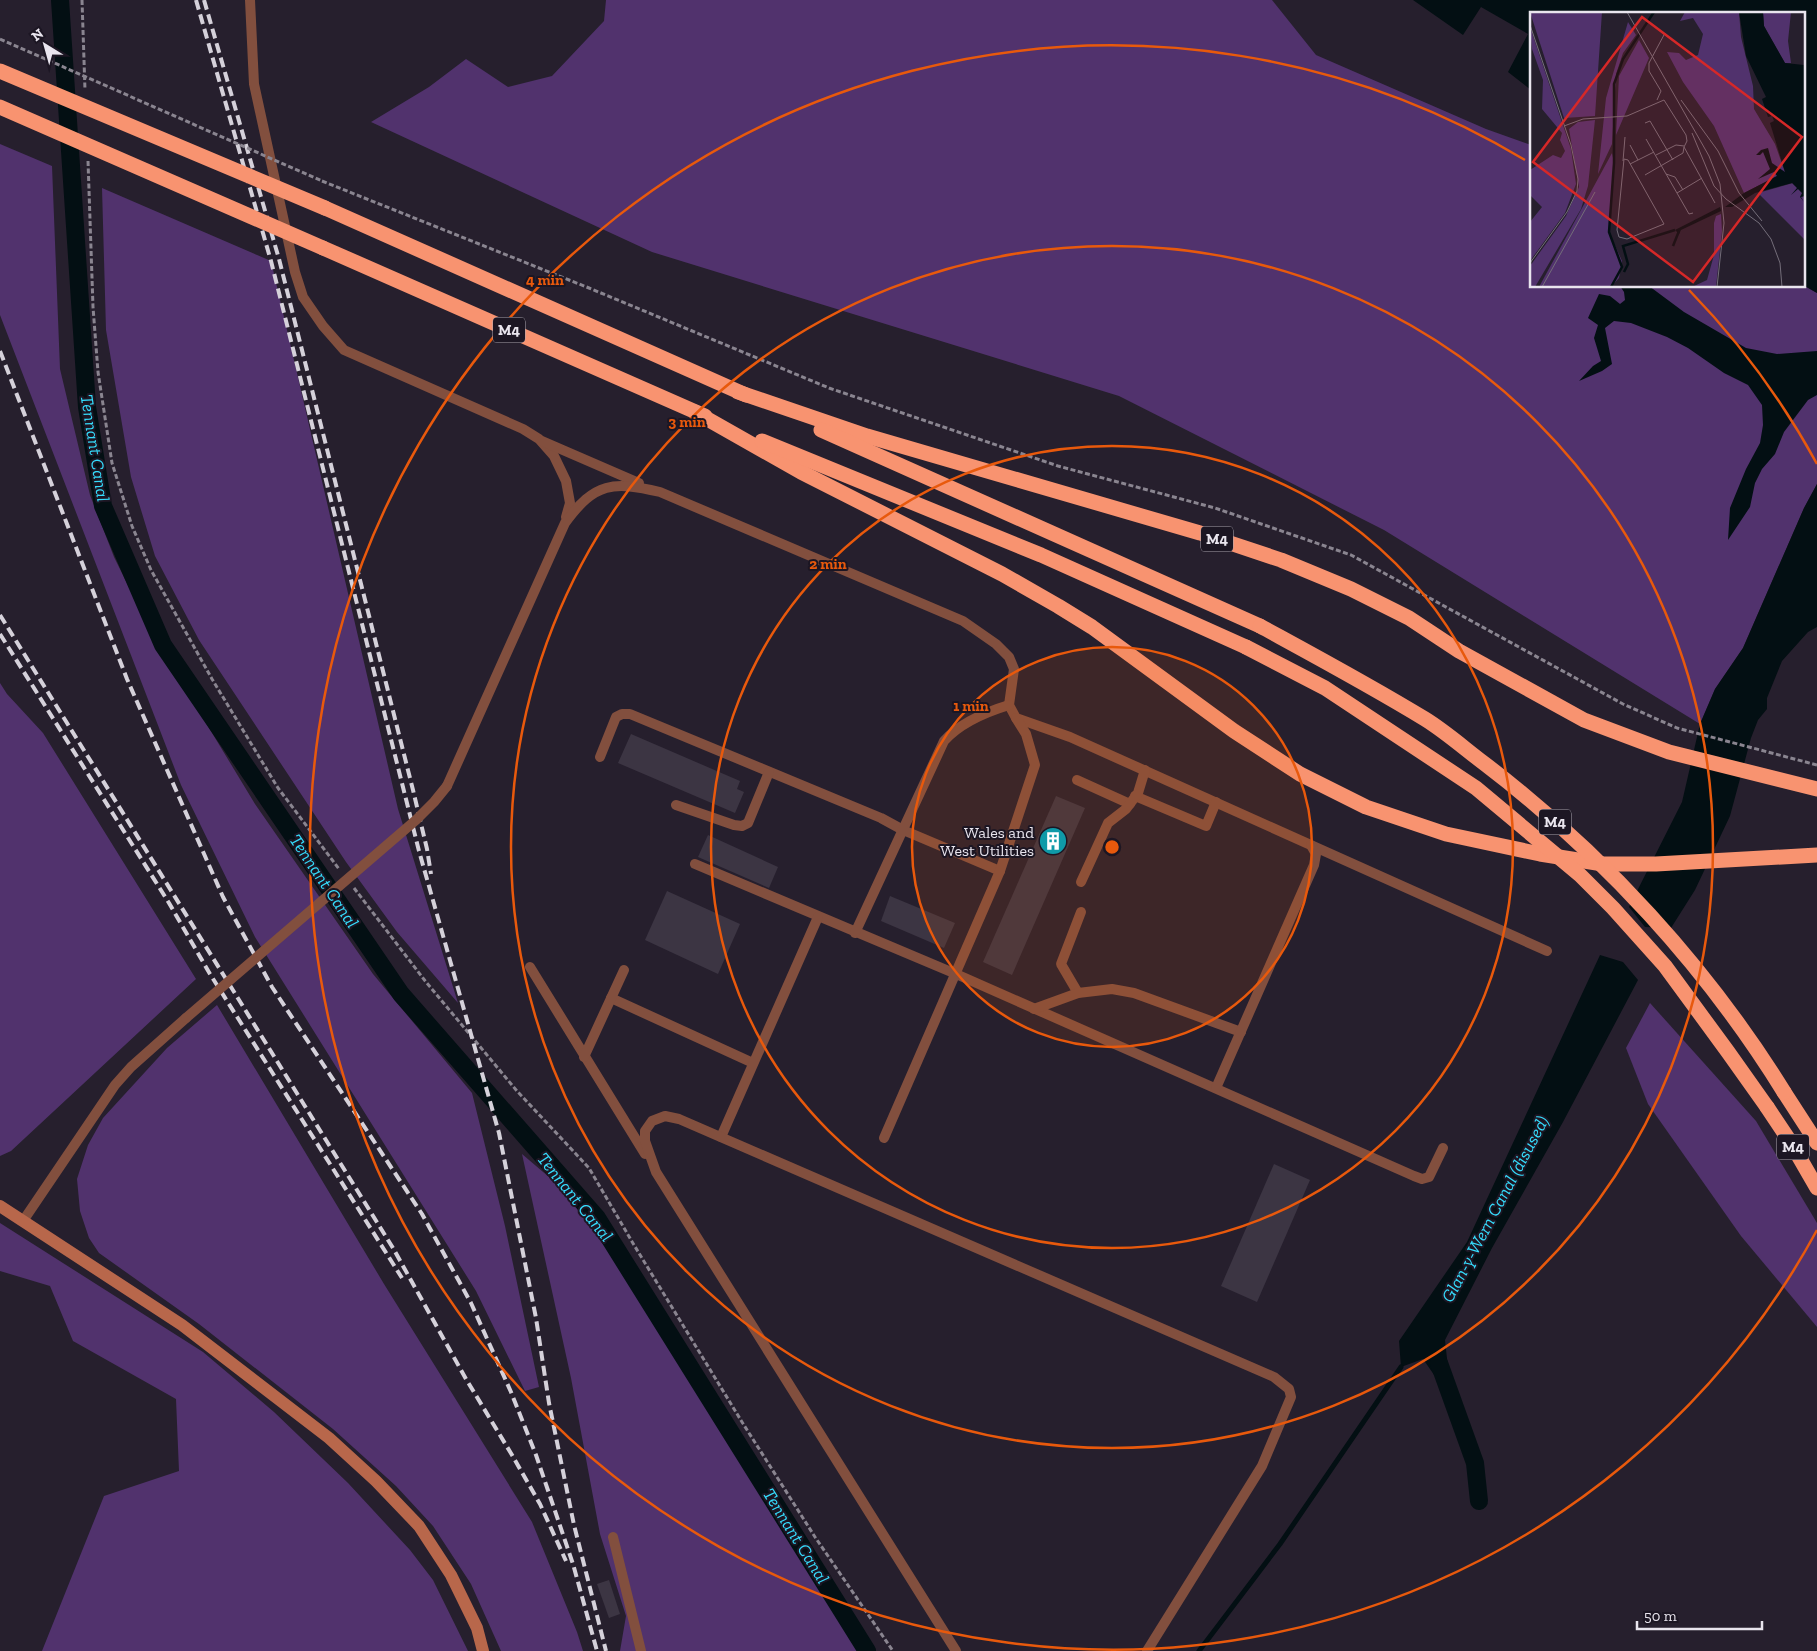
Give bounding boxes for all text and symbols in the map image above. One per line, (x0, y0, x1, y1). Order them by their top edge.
inset map (1530, 12, 1804, 288)
north arrow (20, 20, 70, 70)
text: N (28, 25, 47, 45)
text: 4 min (526, 271, 564, 289)
road number: M4 (493, 318, 525, 342)
water label: Tennant Canal (76, 393, 114, 503)
text: 3 min (668, 413, 706, 431)
road number: M4 (1201, 526, 1233, 552)
text: 2 min (809, 555, 847, 573)
text: 1 min (953, 697, 989, 715)
road number: M4 (1539, 810, 1571, 834)
place label: Wales and West Utilities (940, 823, 1034, 860)
building icon: Wales and West Utilities (1038, 826, 1068, 856)
water label: Tennant Canal (285, 830, 363, 932)
centre of rings (1103, 838, 1121, 856)
water label: Glan-y-Wern Canal (disused) (1436, 1112, 1554, 1306)
road number: M4 (1777, 1134, 1809, 1160)
water label: Tennant Canal (532, 1148, 618, 1246)
water label: Tennant Canal (758, 1484, 834, 1588)
scale bar (1637, 1598, 1762, 1630)
text: 50 m (1644, 1607, 1677, 1625)

